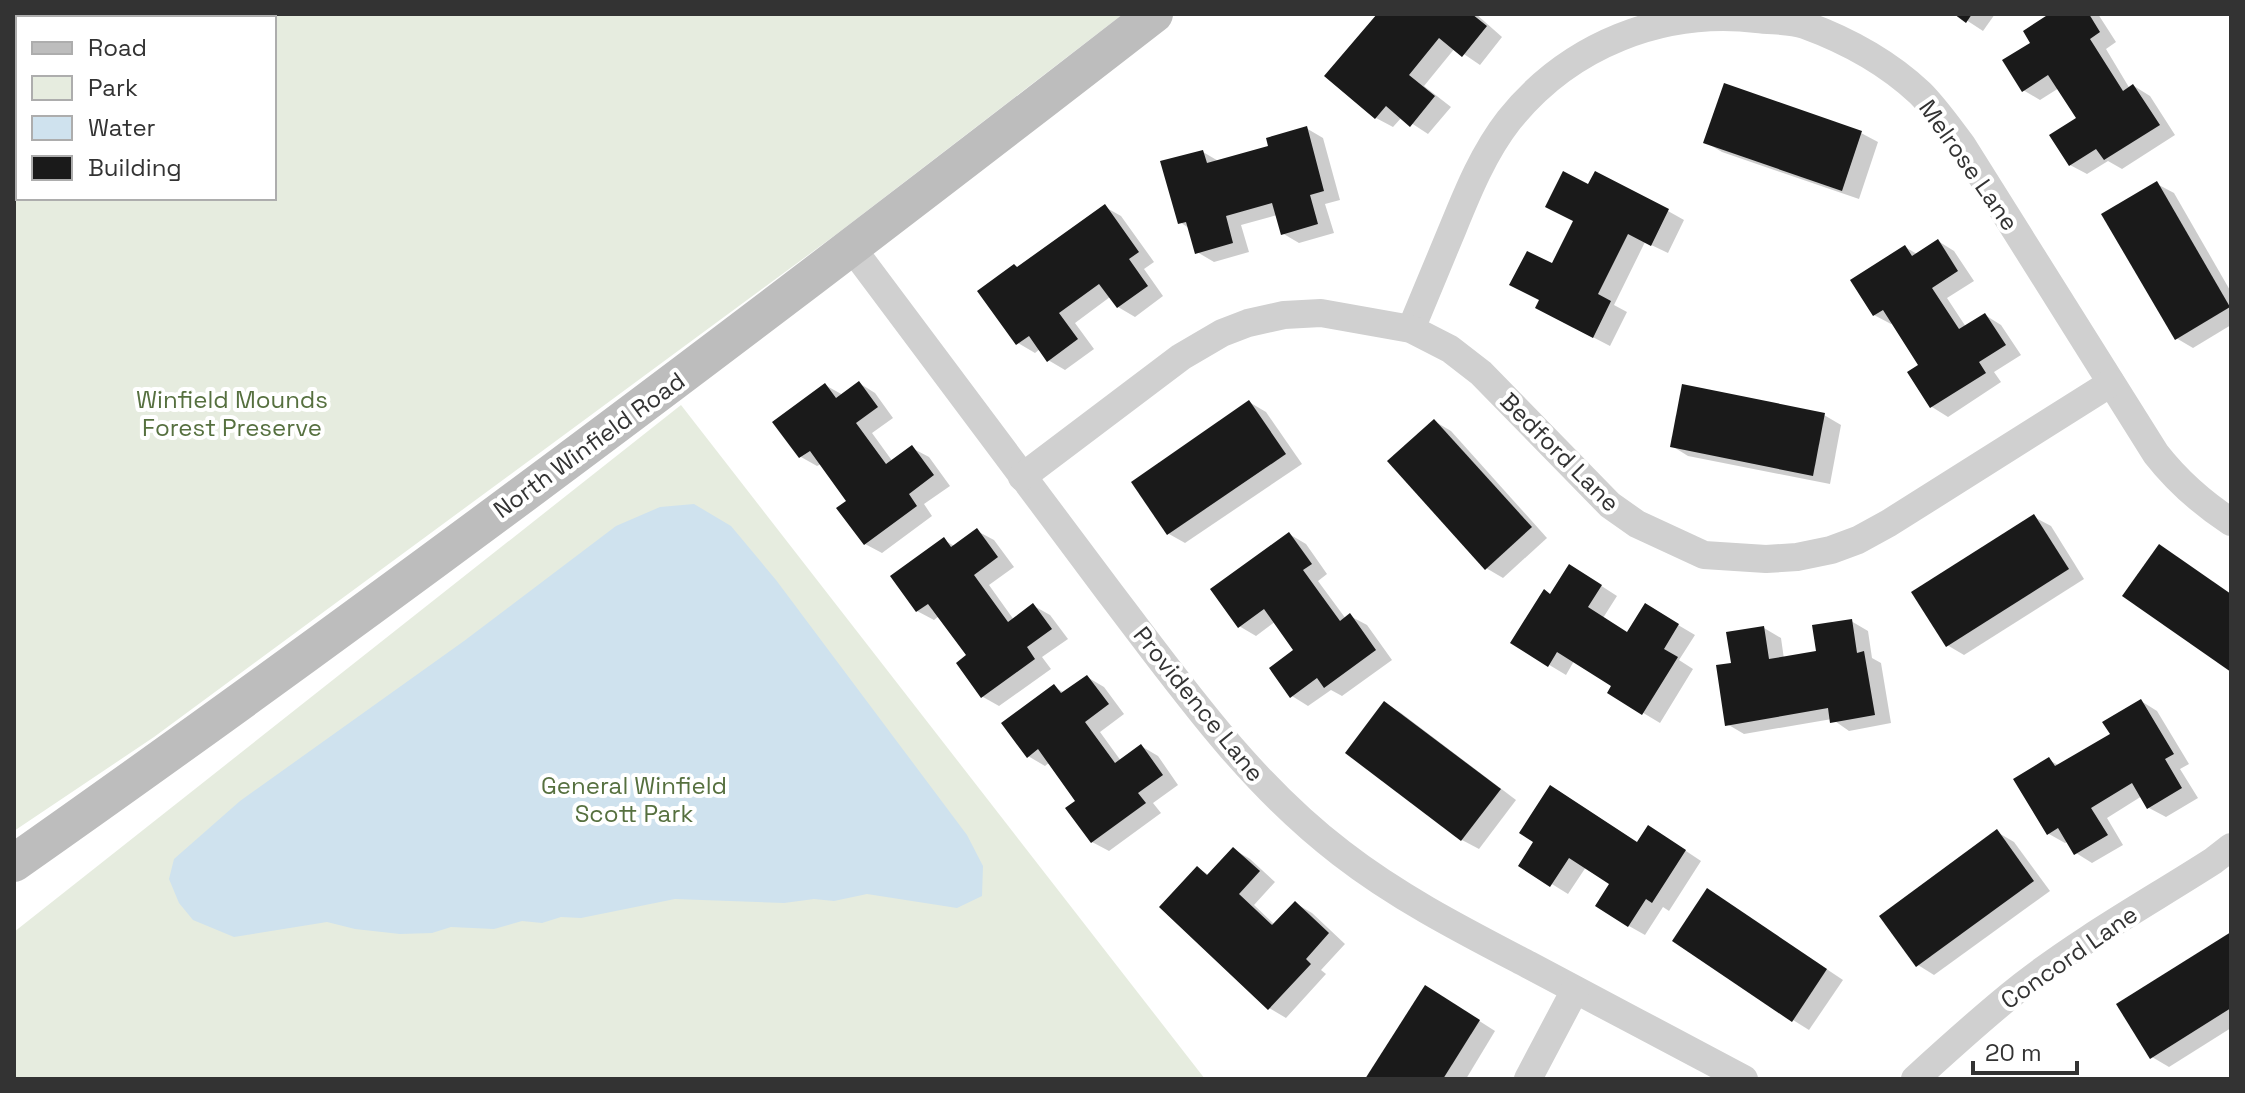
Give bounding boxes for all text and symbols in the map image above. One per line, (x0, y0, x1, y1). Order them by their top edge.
legend (16, 16, 276, 200)
text: Road (88, 32, 147, 63)
text: Park (88, 72, 138, 103)
street label: Melrose Lane (1912, 93, 2026, 237)
text: Water (88, 112, 156, 143)
text: Building (88, 152, 182, 183)
street label: North Winfield Road (487, 365, 691, 525)
park label: Winfield Mounds Forest Preserve (136, 384, 328, 443)
street label: Bedford Lane (1494, 386, 1626, 518)
street label: Providence Lane (1127, 620, 1271, 788)
park label: General Winfield Scott Park (541, 770, 727, 829)
street label: Concord Lane (1994, 898, 2144, 1016)
scale bar (1973, 1025, 2077, 1075)
text: 20 m (1985, 1037, 2042, 1068)

